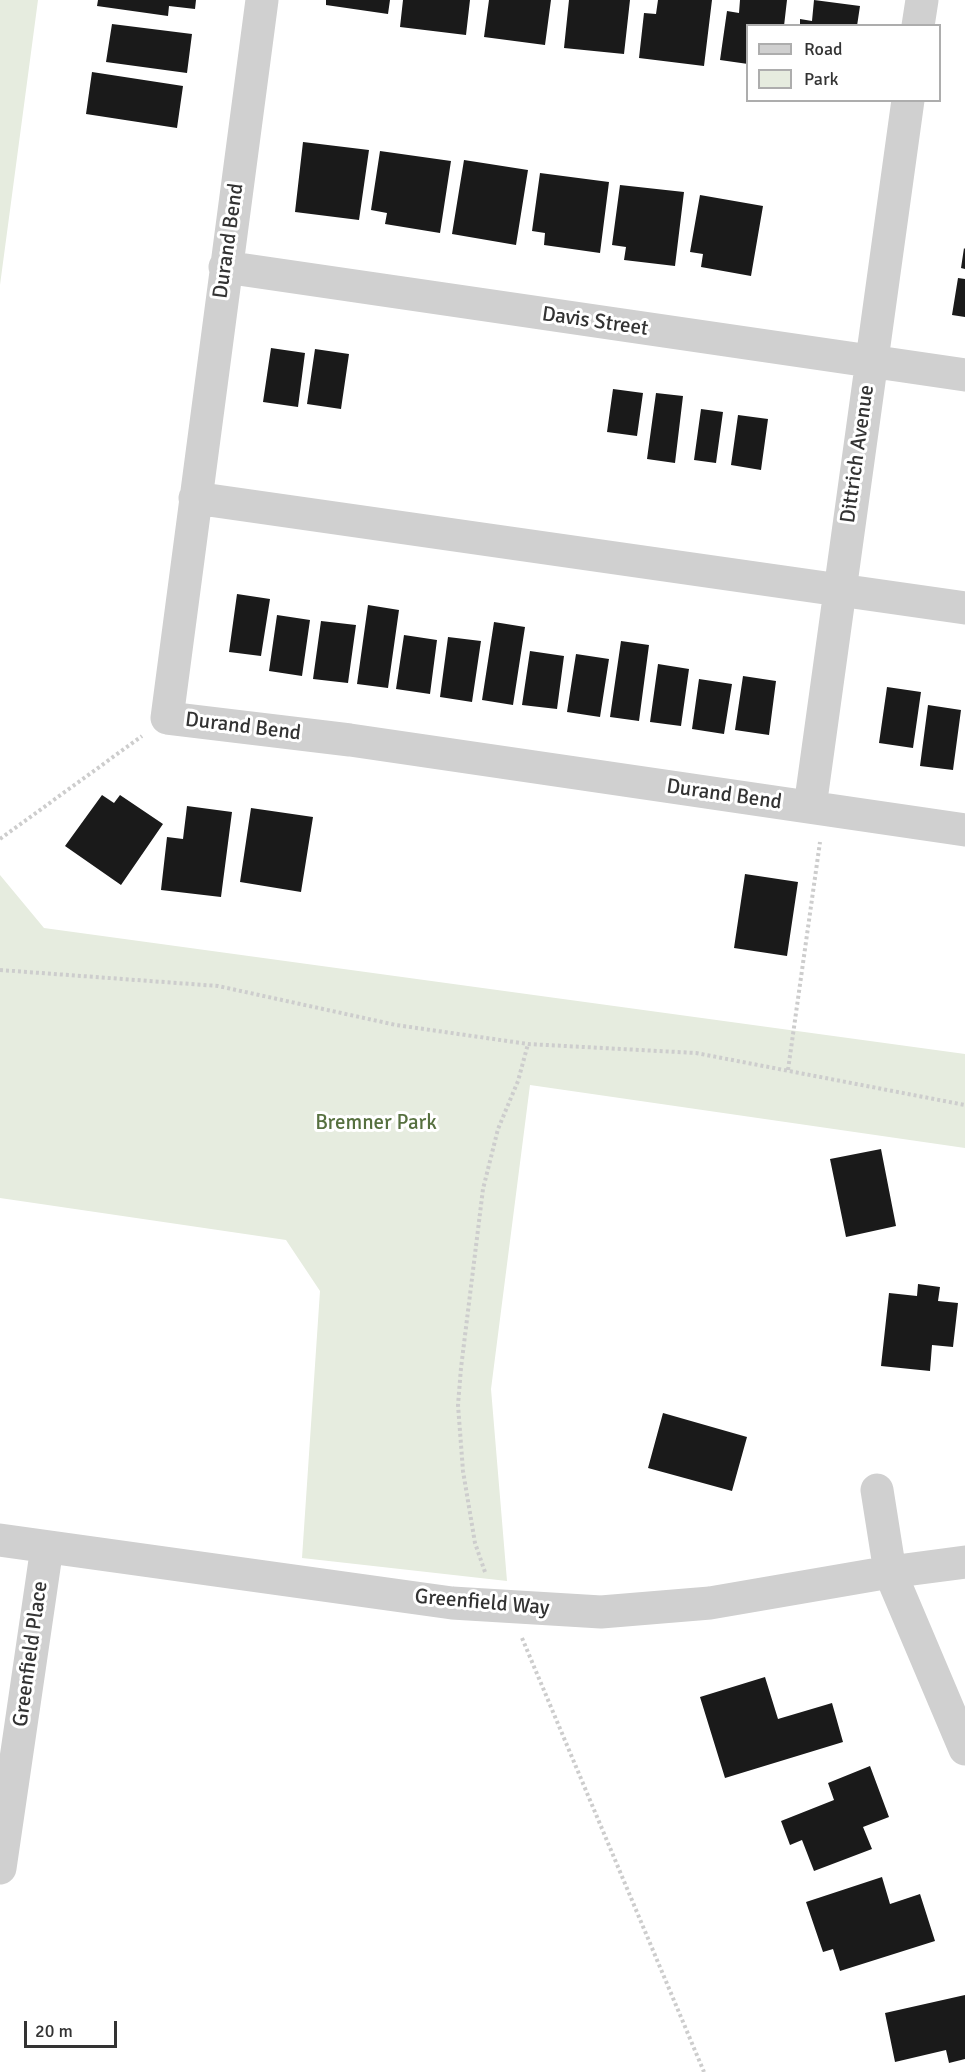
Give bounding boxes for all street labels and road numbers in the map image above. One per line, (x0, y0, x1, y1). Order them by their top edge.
street label: Durand Bend (208, 182, 250, 300)
street label: Davis Street (540, 302, 650, 342)
street label: Dittrich Avenue (836, 383, 880, 525)
street label: Durand Bend (184, 707, 302, 747)
street label: Durand Bend (665, 774, 783, 816)
street label: Greenfield Place (8, 1580, 54, 1728)
street label: Greenfield Way (414, 1585, 550, 1621)

